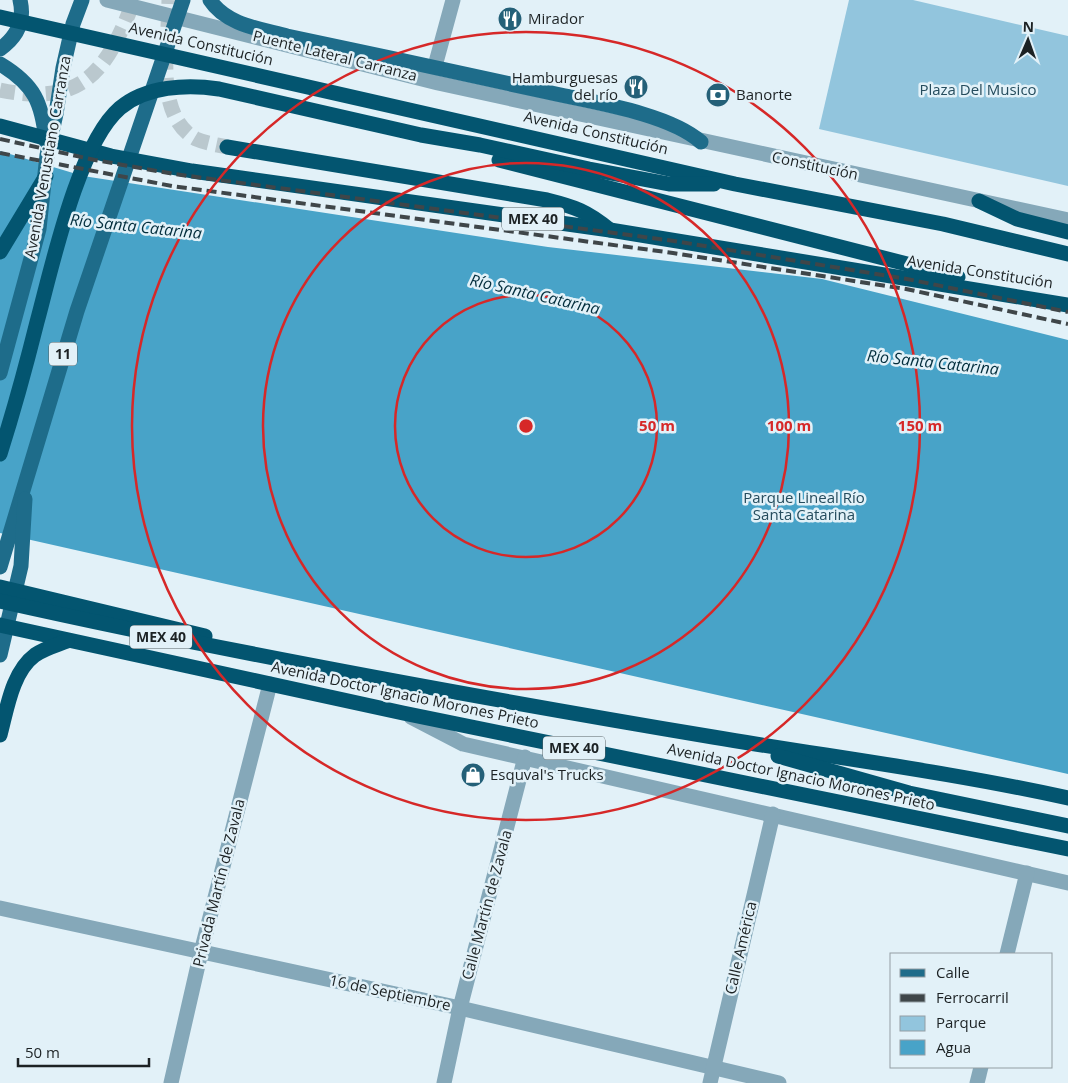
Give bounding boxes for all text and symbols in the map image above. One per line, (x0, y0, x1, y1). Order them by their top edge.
restaurant icon: Mirador (497, 6, 523, 32)
place label: Mirador (528, 8, 584, 28)
north arrow (1003, 15, 1053, 65)
street label: Avenida Constitución (127, 17, 275, 69)
text: N (1022, 17, 1034, 36)
street label: Puente Lateral Carranza (251, 25, 419, 85)
street label: Avenida Venustiano Carranza (19, 54, 75, 260)
place label: Hamburguesas del río (512, 67, 618, 104)
restaurant icon: Hamburguesas del río (623, 74, 649, 100)
park label: Plaza Del Musico (919, 79, 1037, 99)
bank icon: Banorte (705, 82, 731, 108)
place label: Banorte (736, 84, 792, 104)
street label: Avenida Constitución (522, 106, 670, 158)
street label: Constitución (770, 146, 860, 184)
water label: Río Santa Catarina (69, 208, 203, 244)
road number: MEX 40 (502, 208, 564, 230)
street label: Avenida Constitución (906, 250, 1055, 292)
water label: Río Santa Catarina (468, 268, 602, 320)
road number: 11 (49, 342, 77, 366)
water label: Río Santa Catarina (866, 344, 1000, 380)
text: 50 m (639, 415, 675, 435)
text: 100 m (767, 415, 811, 435)
text: 150 m (898, 415, 942, 435)
centre of rings (517, 417, 535, 435)
park label: Parque Lineal Río Santa Catarina (743, 487, 865, 524)
road number: MEX 40 (130, 626, 192, 649)
street label: Avenida Doctor Ignacio Morones Prieto (270, 656, 541, 732)
road number: MEX 40 (543, 736, 605, 760)
street label: Avenida Doctor Ignacio Morones Prieto (666, 738, 937, 814)
shop icon: Esquval's Trucks (460, 762, 486, 788)
place label: Esquval's Trucks (490, 764, 604, 784)
street label: Privada Martín de Zavala (187, 797, 249, 969)
street label: Calle Martín de Zavala (456, 828, 516, 982)
street label: Calle América (720, 899, 760, 996)
legend (890, 953, 1053, 1068)
text: Calle (936, 962, 970, 982)
street label: 16 de Septiembre (328, 969, 453, 1015)
text: Ferrocarril (936, 987, 1009, 1007)
text: Parque (936, 1012, 986, 1032)
scale bar (18, 1036, 149, 1068)
text: Agua (936, 1037, 971, 1057)
text: 50 m (25, 1042, 60, 1062)

